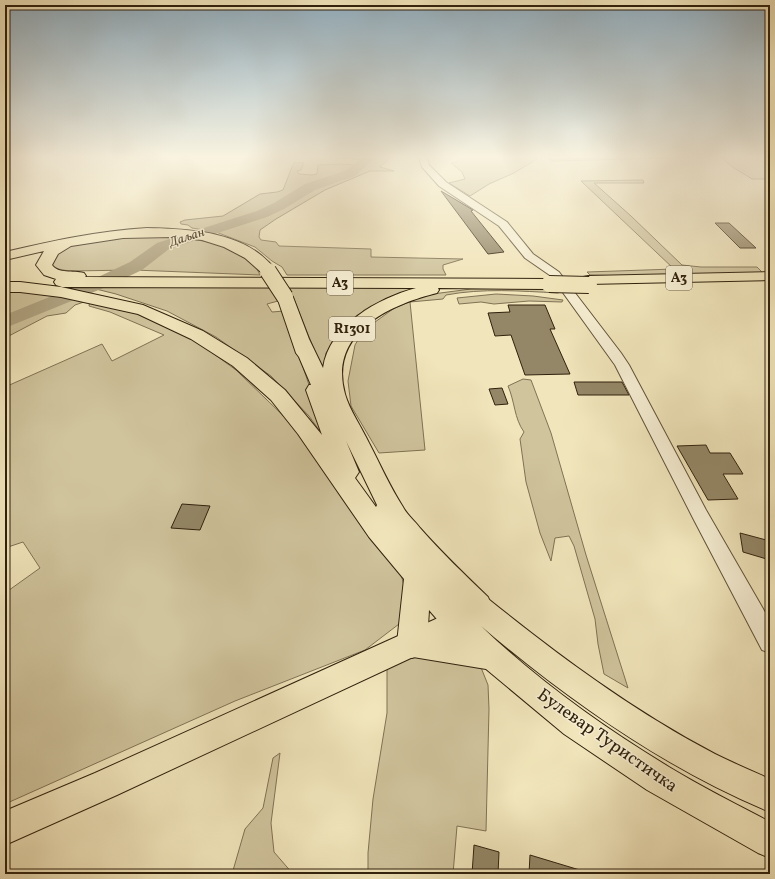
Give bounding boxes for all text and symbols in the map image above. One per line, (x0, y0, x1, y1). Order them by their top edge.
water label: Даљан (166, 224, 207, 252)
road number: A3 (666, 266, 692, 290)
road number: A3 (327, 271, 353, 295)
road number: R1301 (329, 317, 375, 341)
street label: Булевар Туристичка (532, 683, 682, 799)

